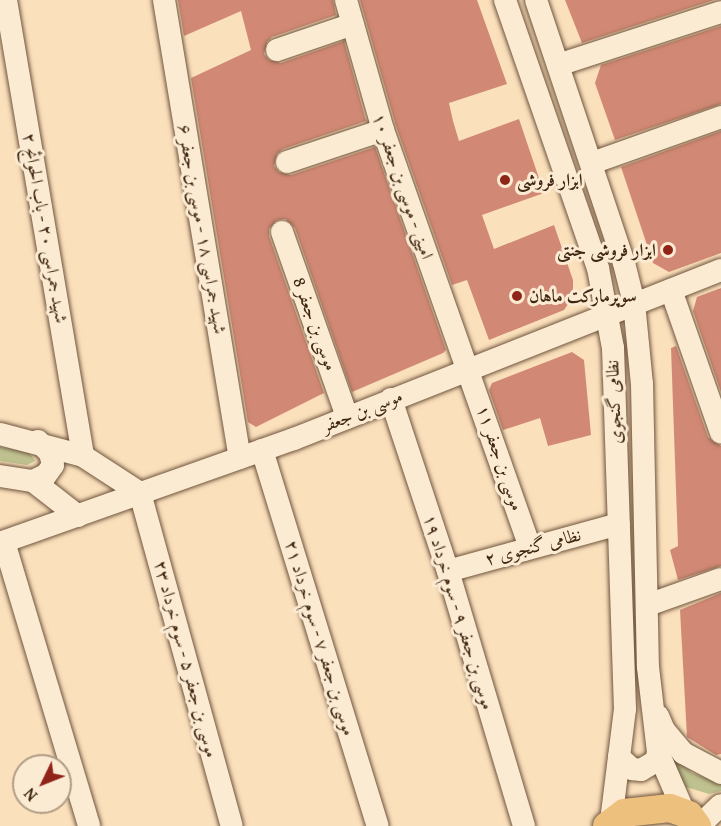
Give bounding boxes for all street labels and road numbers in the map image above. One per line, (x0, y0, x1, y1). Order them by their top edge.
street label: امینی - موسی بن جعفر ۱۰ (368, 110, 438, 262)
street label: شهید جمراسی ۱۸ - موسی بن جعفر ۶ (173, 122, 231, 336)
street label: شهید جمراسی ۲۰ - باب الحوائج ۲ (18, 131, 72, 325)
street label: موسی بن جعفر 8 (288, 274, 342, 374)
street label: نظامی گنجوی (602, 360, 626, 444)
street label: موسی بن جعفر (318, 385, 406, 437)
street label: موسی بن جعفر ۱۱ (472, 402, 528, 514)
street label: موسی بن جعفر ۹ - سوم خرداد ۱۹ (419, 512, 499, 712)
street label: نظامی گنجوی ۲ (483, 524, 583, 570)
street label: موسی بن جعفر ۷ - سوم خرداد ۲۱ (280, 538, 360, 738)
street label: موسی بن جعفر ۵ - سوم خرداد ۲۳ (149, 558, 223, 760)

